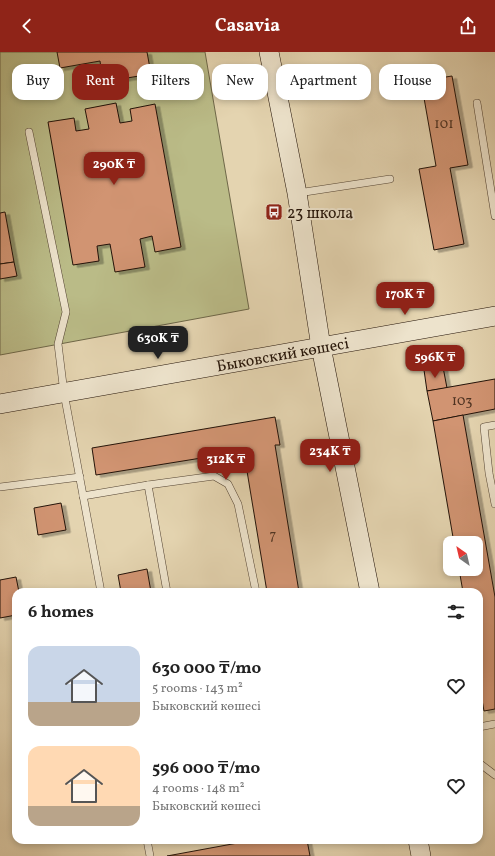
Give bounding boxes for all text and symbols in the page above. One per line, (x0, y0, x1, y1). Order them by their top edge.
text: Casavia (215, 14, 280, 39)
icon: back (16, 15, 38, 37)
icon: share (457, 15, 479, 37)
chip: Buy (12, 64, 64, 100)
chip: Rent (72, 64, 129, 100)
chip: Filters (137, 64, 204, 100)
chip: New (212, 64, 268, 100)
chip: Apartment (276, 64, 371, 100)
chip: House (379, 64, 446, 100)
house number: 101 (434, 115, 454, 134)
pin: 290K ₸ (81, 152, 147, 186)
text: 290K ₸ (93, 156, 135, 174)
bus stop icon: 23 школа (264, 202, 284, 222)
place label: 23 школа (287, 203, 353, 225)
pin: 170K ₸ (372, 282, 438, 316)
text: 170K ₸ (385, 286, 425, 304)
pin: 630K ₸ (125, 326, 191, 360)
text: 630K ₸ (137, 330, 179, 348)
street label: Быковский көшесі (215, 333, 351, 378)
pin: 596K ₸ (402, 345, 468, 379)
text: 596K ₸ (414, 349, 456, 367)
house number: 103 (452, 392, 472, 411)
pin: 234K ₸ (297, 439, 363, 473)
text: 234K ₸ (309, 443, 351, 461)
pin: 312K ₸ (193, 447, 259, 481)
text: 312K ₸ (206, 451, 246, 469)
house number: 7 (270, 526, 277, 545)
north arrow (443, 536, 483, 576)
map controls (443, 536, 483, 576)
text: 6 homes (28, 601, 94, 624)
icon: filters (445, 601, 467, 623)
text: 630 000 ₸/mo (152, 657, 261, 680)
icon: home (60, 662, 108, 710)
icon: heart (445, 675, 467, 697)
text: 5 rooms · 143 m² (152, 680, 243, 698)
text: Быковский көшесі (152, 698, 261, 716)
text: 596 000 ₸/mo (152, 757, 260, 780)
icon: home (60, 762, 108, 810)
icon: heart (445, 775, 467, 797)
text: 4 rooms · 148 m² (152, 780, 245, 798)
text: Быковский көшесі (152, 798, 261, 816)

